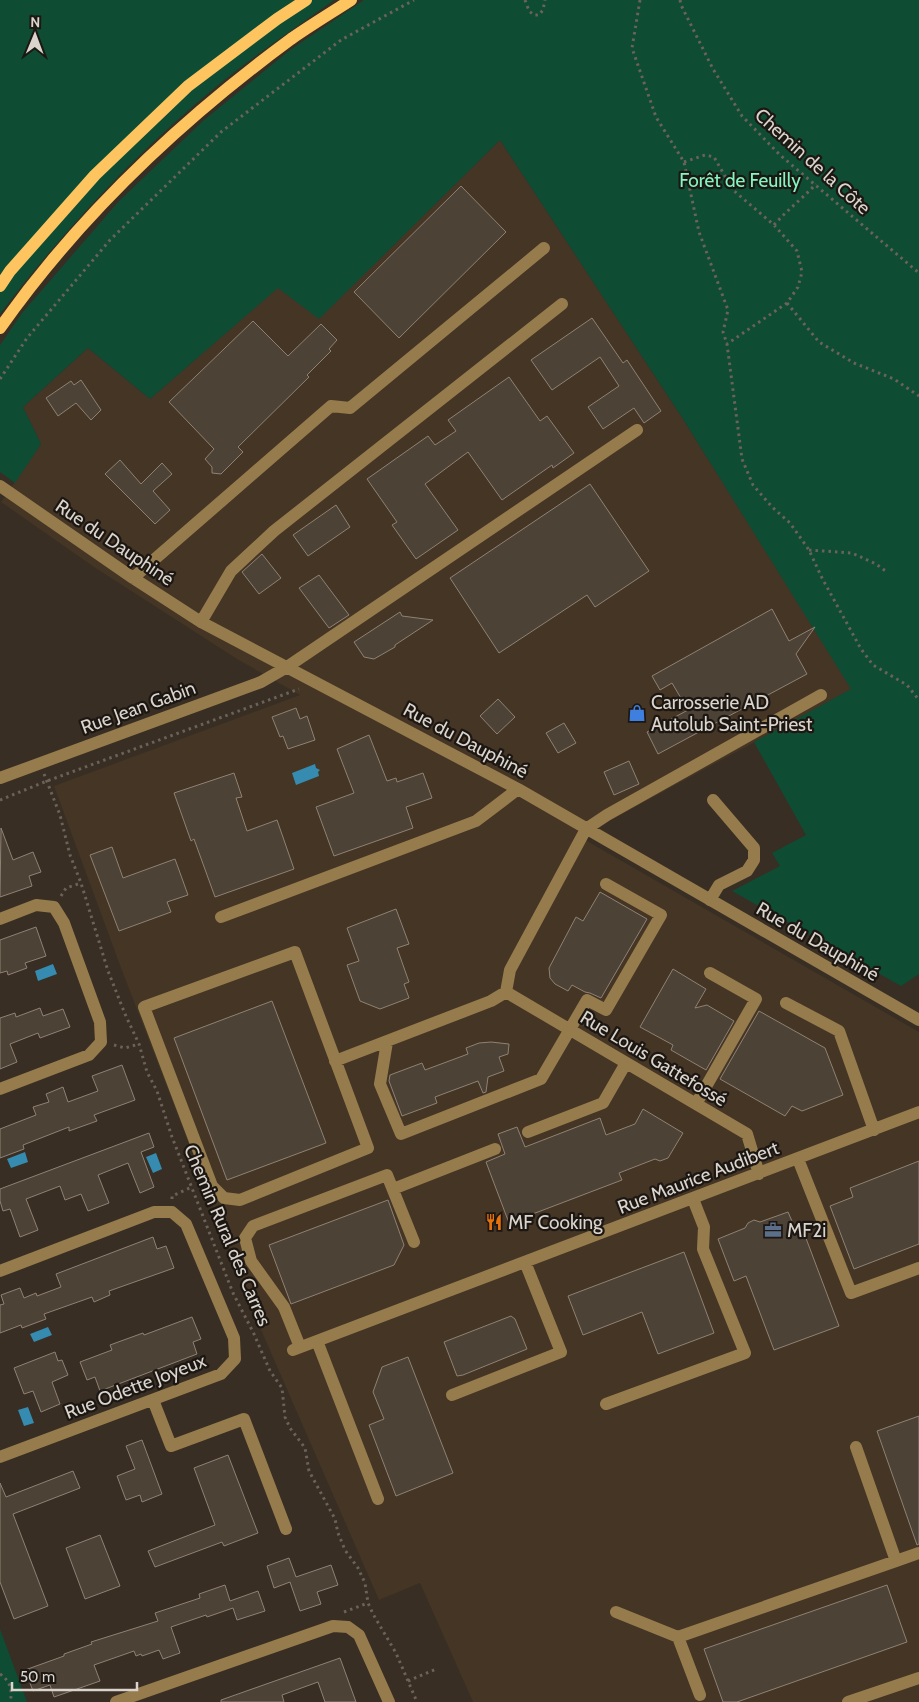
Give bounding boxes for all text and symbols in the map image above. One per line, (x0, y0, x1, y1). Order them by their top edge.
north arrow (10, 10, 60, 60)
text: N (30, 13, 40, 31)
street label: Chemin de la Côte (750, 103, 875, 219)
park label: Forêt de Feuilly (679, 169, 801, 192)
street label: Rue du Dauphiné (51, 494, 179, 591)
street label: Rue Jean Gabin (78, 676, 199, 739)
place label: Carrosserie AD Autolub Saint-Priest (651, 691, 813, 736)
street label: Rue du Dauphiné (399, 698, 532, 783)
shop icon: Carrosserie AD Autolub Saint-Priest (627, 703, 647, 723)
street label: Rue du Dauphiné (752, 897, 883, 986)
street label: Rue Louis Gattefossé (576, 1005, 732, 1111)
street label: Rue Maurice Audibert (614, 1136, 783, 1219)
street label: Chemin Rural des Carres (179, 1141, 276, 1329)
place label: MF Cooking (508, 1211, 603, 1234)
restaurant icon: MF Cooking (484, 1212, 504, 1232)
place label: MF2i (787, 1219, 826, 1242)
office icon: MF2i (763, 1220, 783, 1240)
street label: Rue Odette Joyeux (61, 1349, 209, 1424)
scale bar (12, 1660, 138, 1692)
text: 50 m (20, 1668, 55, 1686)

